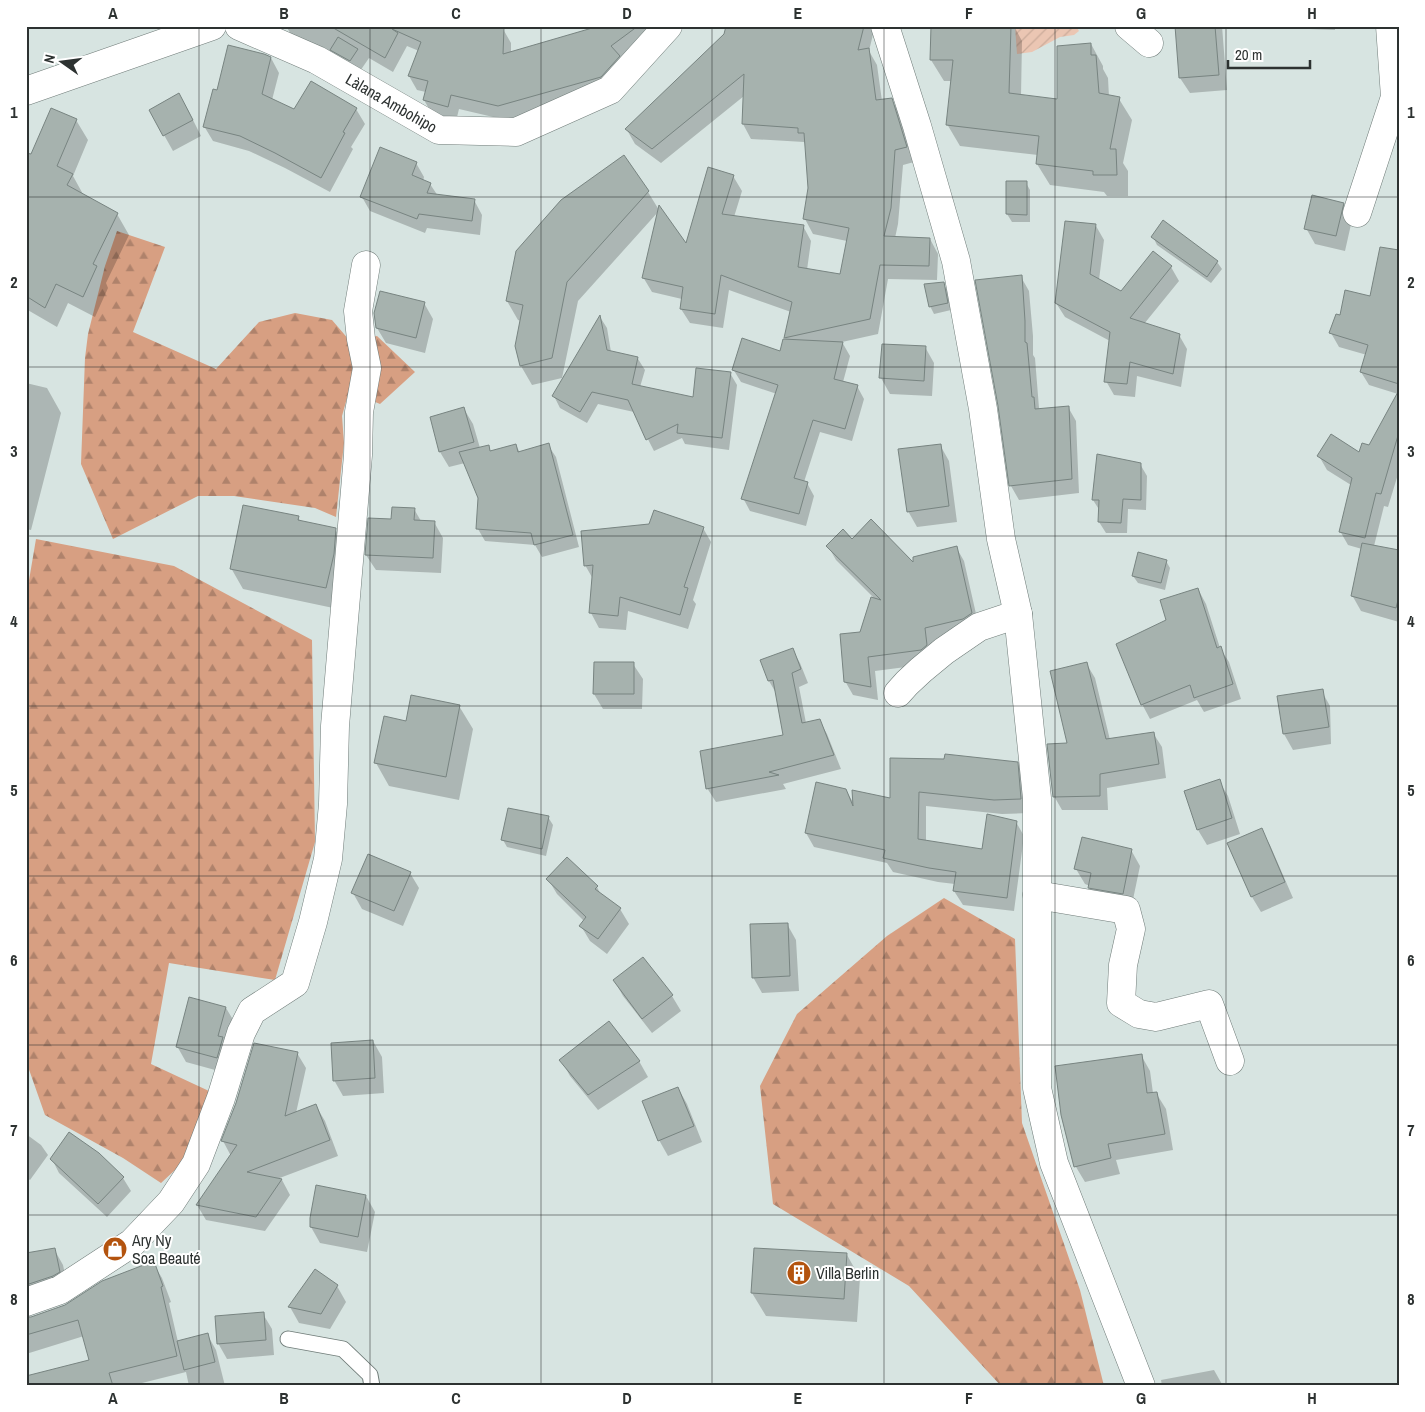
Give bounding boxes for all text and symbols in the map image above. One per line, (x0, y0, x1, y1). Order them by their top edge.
text: A (108, 2, 118, 24)
text: B (279, 2, 289, 24)
text: C (451, 2, 461, 24)
text: D (622, 2, 632, 24)
text: E (794, 2, 803, 24)
text: F (965, 2, 973, 24)
text: G (1136, 2, 1146, 24)
text: H (1307, 2, 1317, 24)
north arrow (38, 38, 88, 88)
scale bar (1228, 38, 1310, 70)
text: 20 m (1235, 44, 1262, 65)
text: N (40, 53, 59, 65)
street label: Làlana Ambohipo (342, 68, 441, 138)
text: 1 (10, 101, 18, 123)
text: 1 (1407, 101, 1415, 123)
text: 2 (10, 271, 18, 293)
text: 2 (1407, 271, 1415, 293)
text: 3 (10, 440, 18, 462)
text: 3 (1407, 440, 1415, 462)
text: 4 (10, 610, 18, 632)
text: 4 (1407, 610, 1415, 632)
text: 5 (10, 779, 18, 801)
text: 5 (1407, 779, 1415, 801)
text: 6 (10, 949, 18, 971)
text: 6 (1407, 949, 1415, 971)
text: 7 (10, 1119, 18, 1141)
text: 7 (1407, 1119, 1415, 1141)
place label: Ary Ny Soa Beauté (131, 1229, 201, 1269)
shop icon: Ary Ny Soa Beauté (102, 1236, 128, 1262)
building icon: Villa Berlin (786, 1260, 812, 1286)
place label: Villa Berlin (816, 1262, 879, 1284)
text: 8 (10, 1288, 18, 1310)
text: 8 (1407, 1288, 1415, 1310)
text: A (108, 1387, 118, 1409)
text: B (279, 1387, 289, 1409)
text: C (451, 1387, 461, 1409)
text: D (622, 1387, 632, 1409)
text: E (794, 1387, 803, 1409)
text: F (965, 1387, 973, 1409)
text: G (1136, 1387, 1146, 1409)
text: H (1307, 1387, 1317, 1409)

